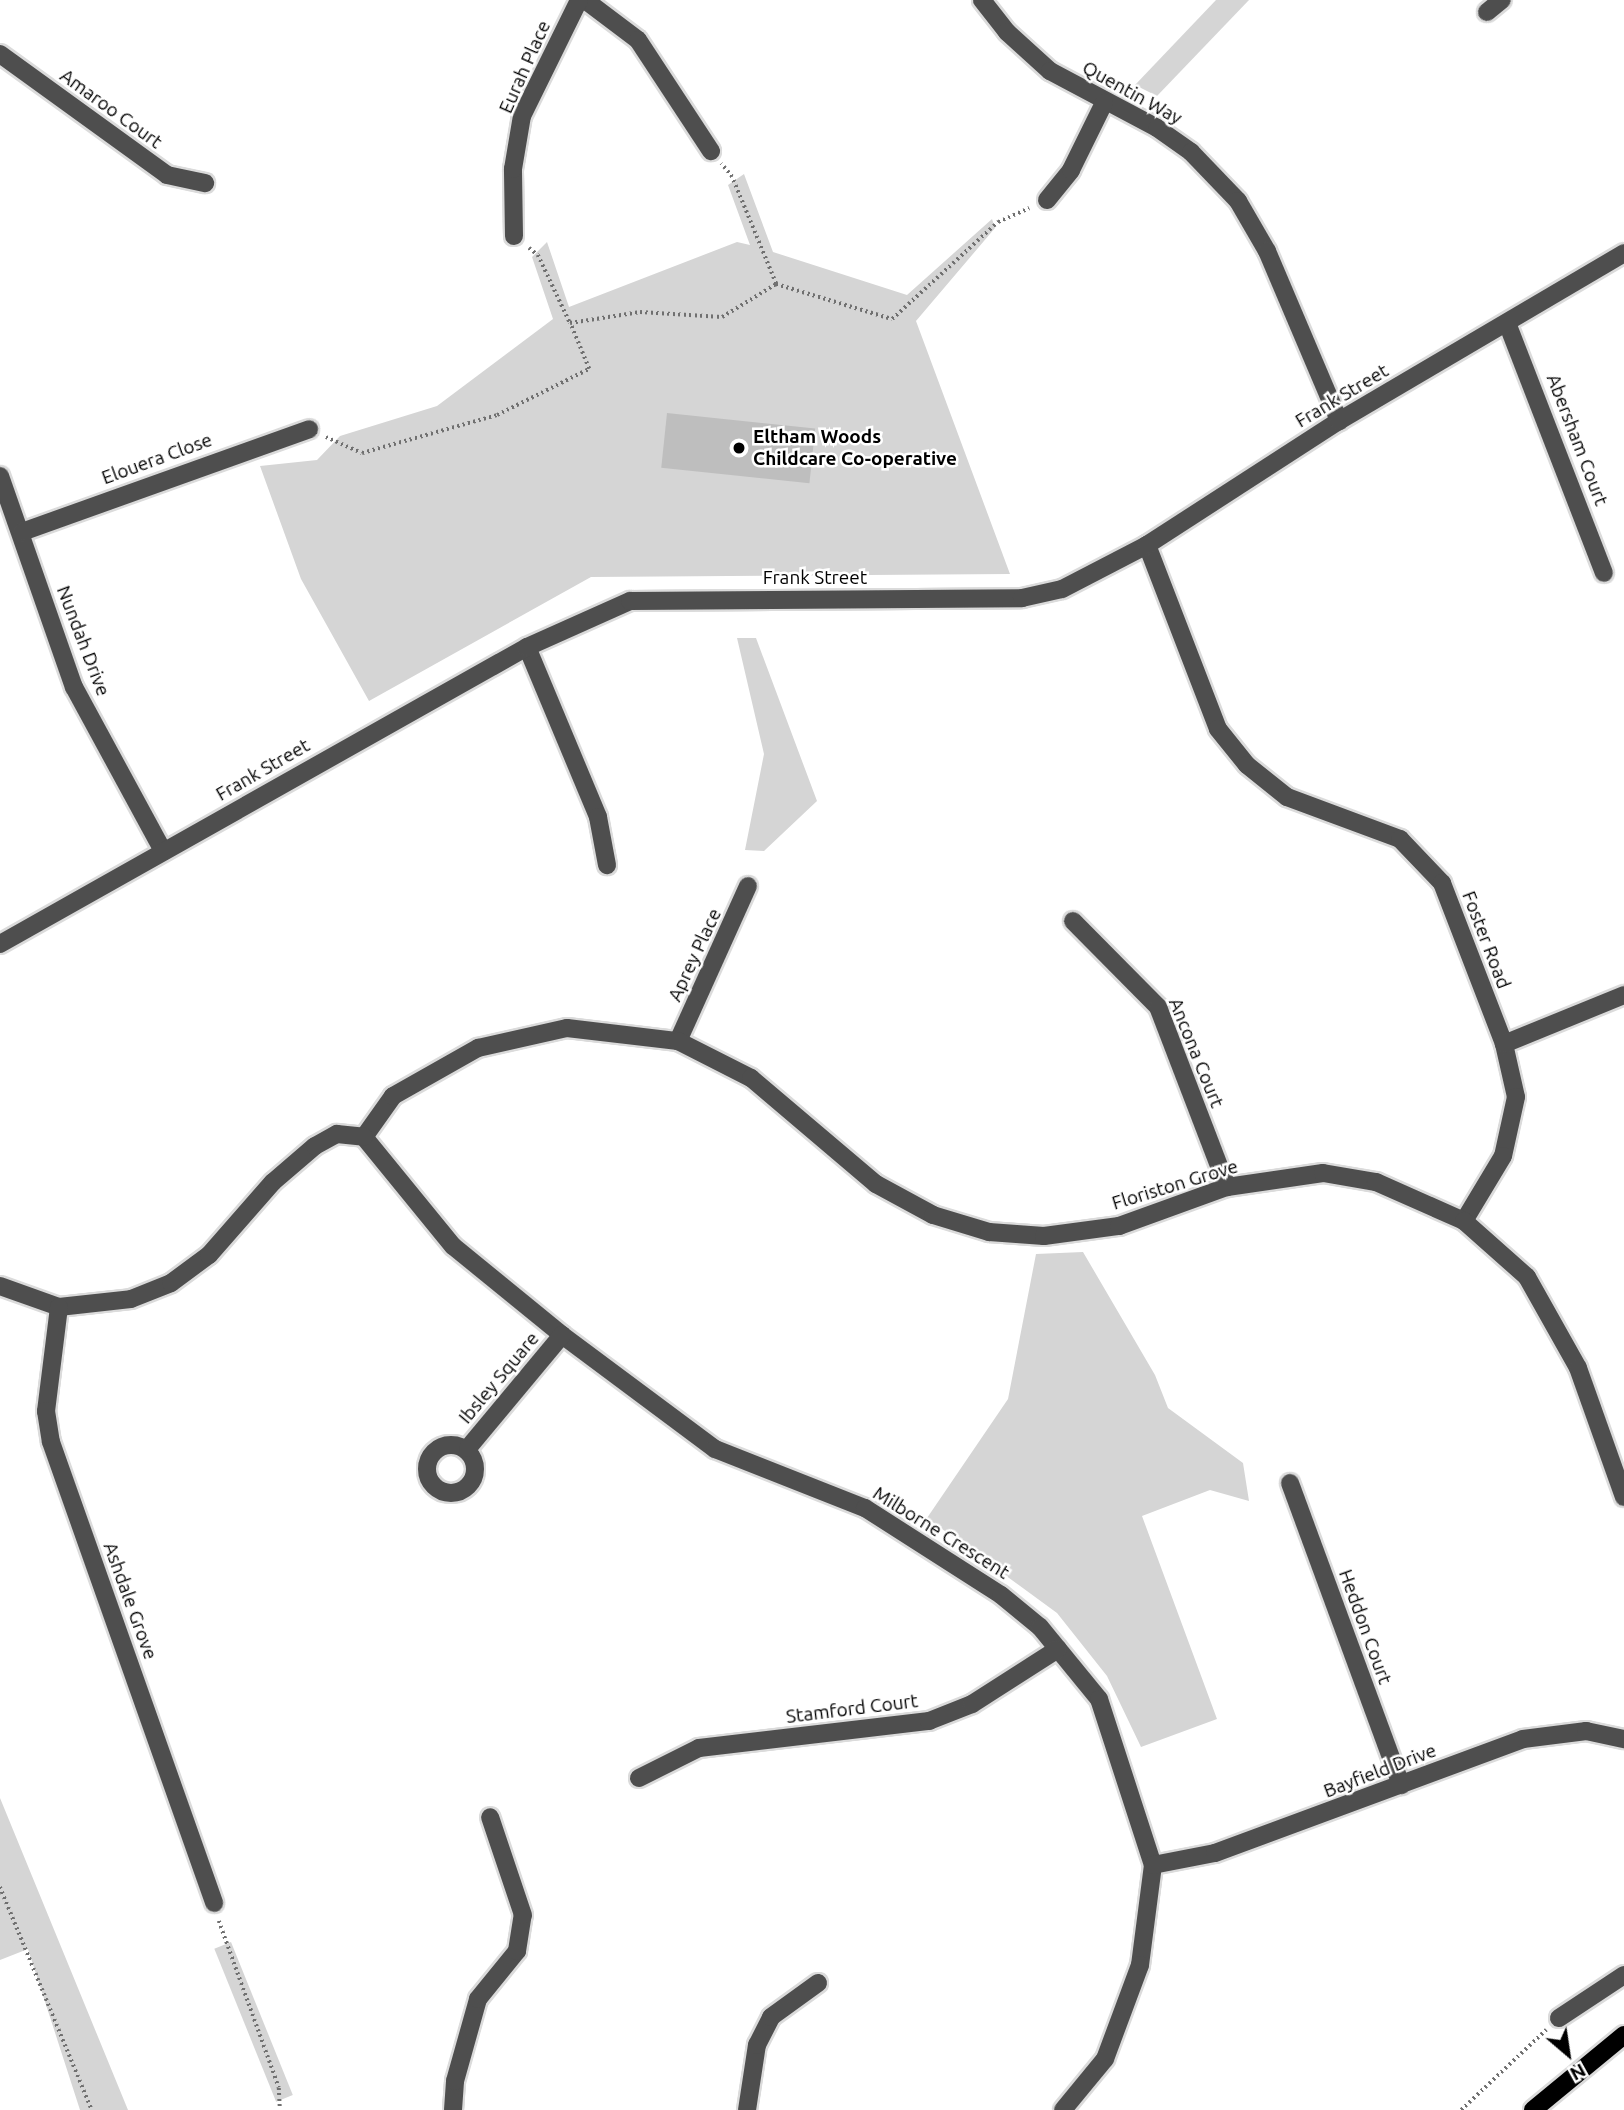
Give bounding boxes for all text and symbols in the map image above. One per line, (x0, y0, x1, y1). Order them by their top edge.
street label: Eurah Place (494, 17, 556, 117)
street label: Quentin Way (1078, 56, 1186, 130)
street label: Amaroo Court (56, 64, 166, 154)
street label: Frank Street (1291, 359, 1393, 433)
street label: Abersham Court (1541, 371, 1613, 509)
place label: Eltham Woods Childcare Co-operative (753, 426, 957, 470)
street label: Elouera Close (99, 428, 215, 490)
marker: Eltham Woods Childcare Co-operative (731, 440, 747, 456)
street label: Frank Street (763, 567, 867, 589)
street label: Nundah Drive (52, 583, 114, 699)
street label: Frank Street (212, 734, 314, 806)
street label: Foster Road (1457, 888, 1515, 992)
street label: Aprey Place (664, 905, 726, 1005)
street label: Ancona Court (1164, 995, 1228, 1111)
street label: Floriston Grove (1109, 1155, 1241, 1215)
street label: Ibsley Square (454, 1328, 544, 1428)
street label: Milborne Crescent (869, 1482, 1013, 1584)
street label: Ashdale Grove (98, 1539, 162, 1663)
street label: Heddon Court (1334, 1566, 1396, 1688)
street label: Stamford Court (785, 1690, 919, 1728)
street label: Bayfield Drive (1321, 1739, 1439, 1803)
north arrow (1533, 2019, 1603, 2089)
text: N (1567, 2059, 1590, 2085)

